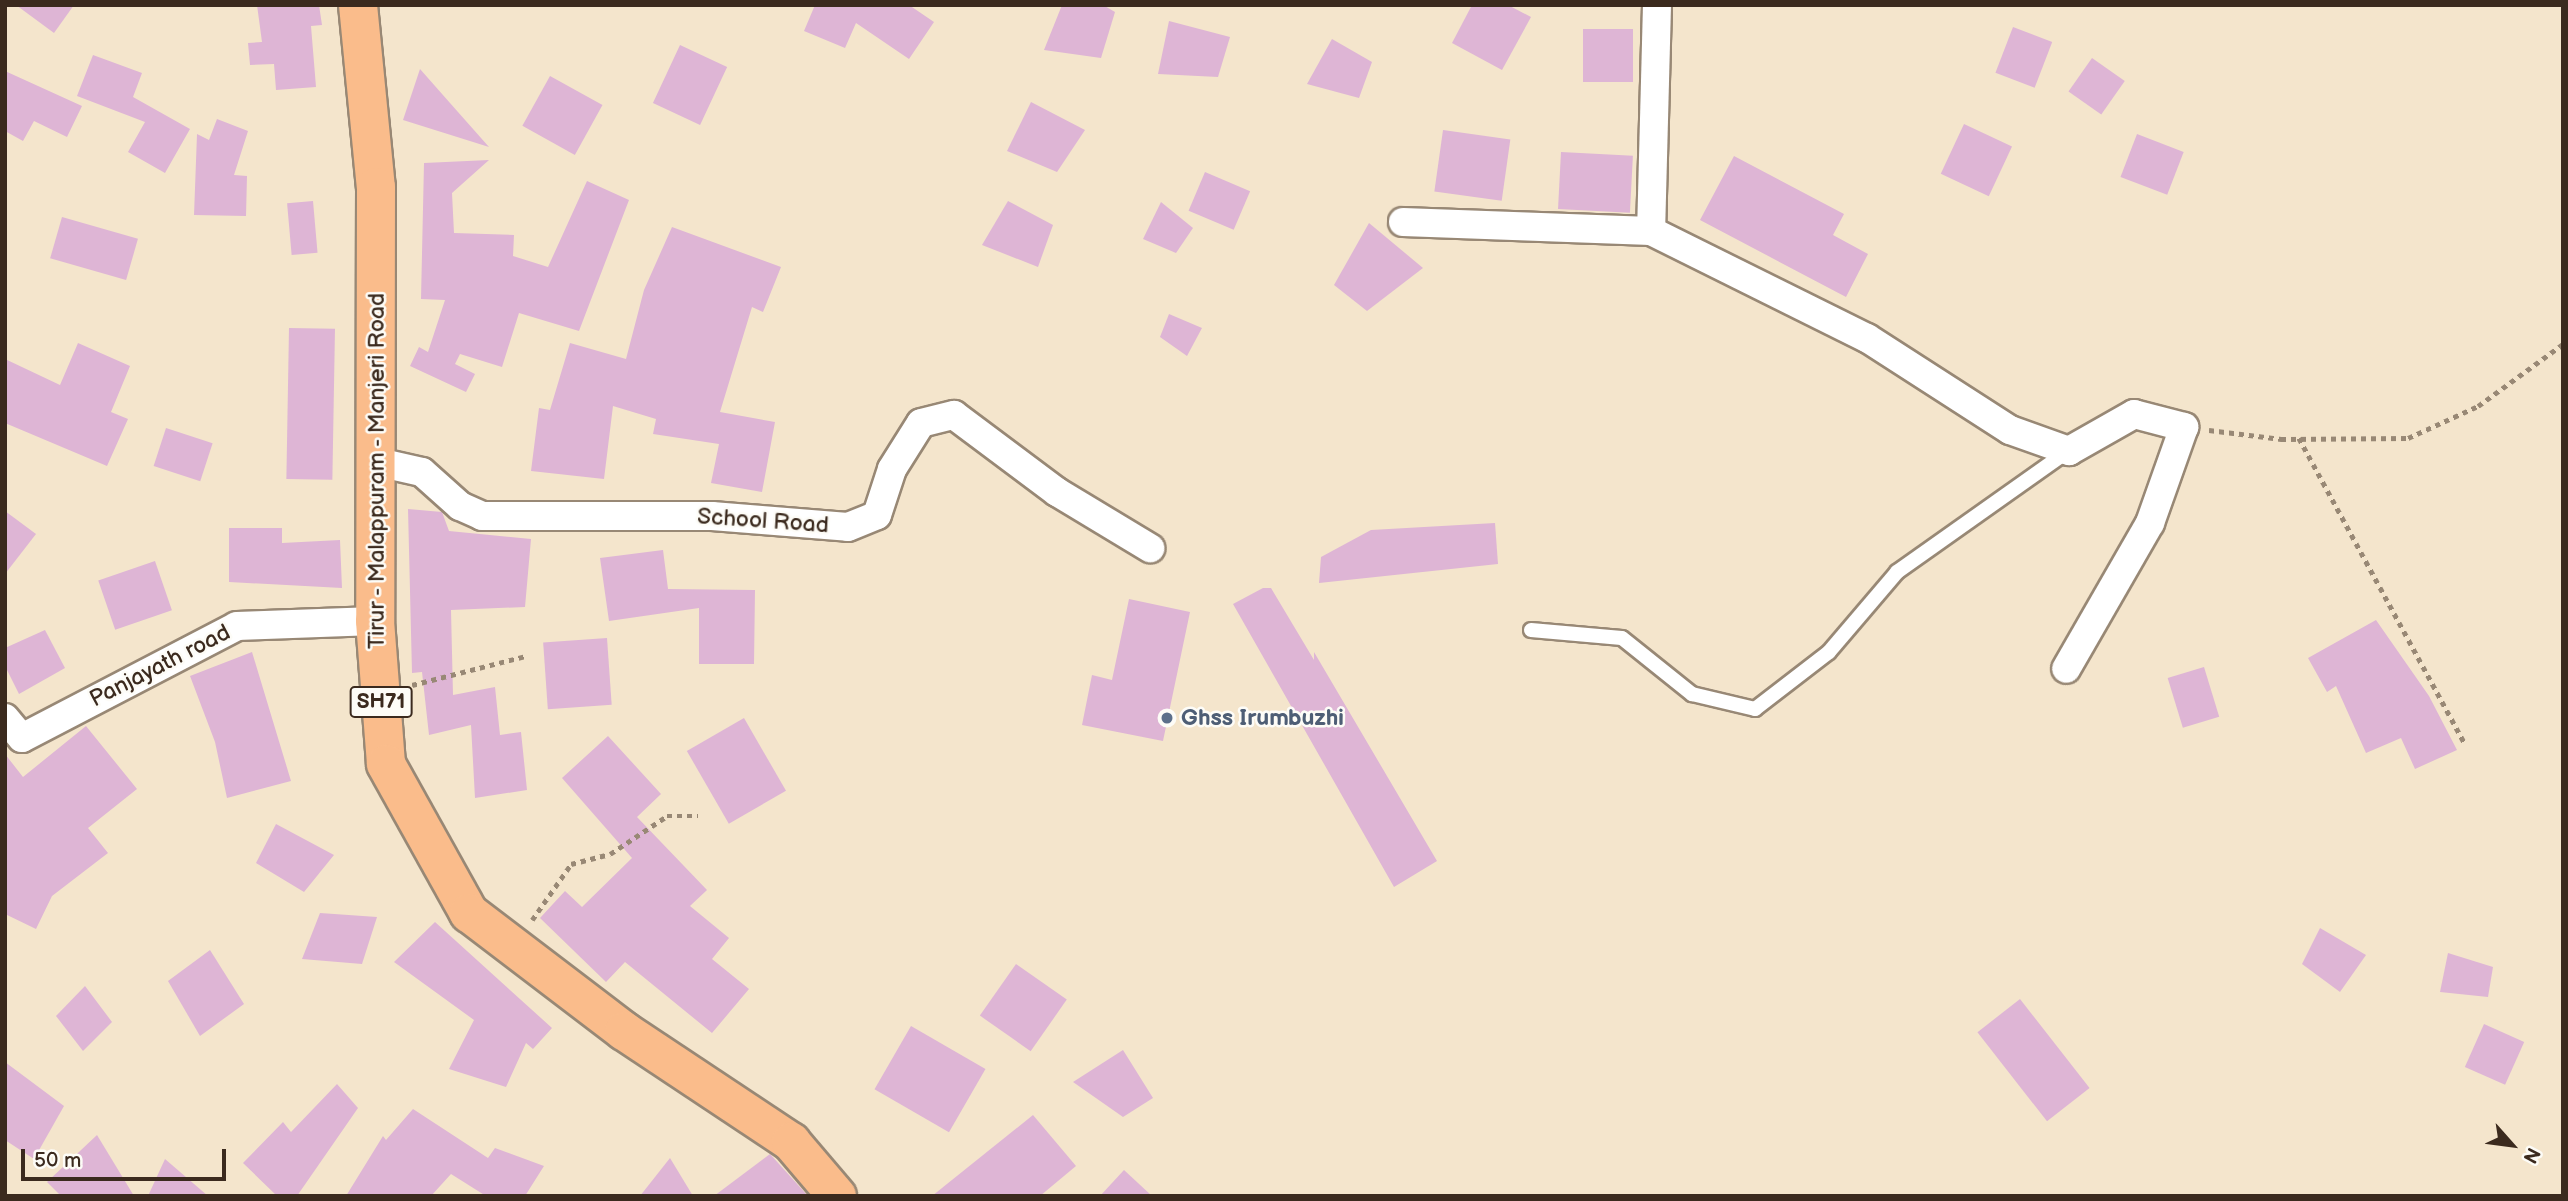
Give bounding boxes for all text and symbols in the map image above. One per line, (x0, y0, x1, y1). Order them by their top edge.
street label: Tirur - Malappuram - Manjeri Road (363, 291, 391, 651)
street label: School Road (696, 503, 830, 539)
street label: Panjayath road (85, 619, 235, 713)
road number: SH71 (350, 684, 412, 720)
place label: Ghss Irumbuzhi (1181, 704, 1344, 732)
marker: Ghss Irumbuzhi (1159, 710, 1175, 726)
north arrow (2477, 1110, 2547, 1180)
scale bar (24, 1134, 229, 1178)
text: N (2517, 1143, 2544, 1167)
text: 50 m (34, 1148, 81, 1173)

